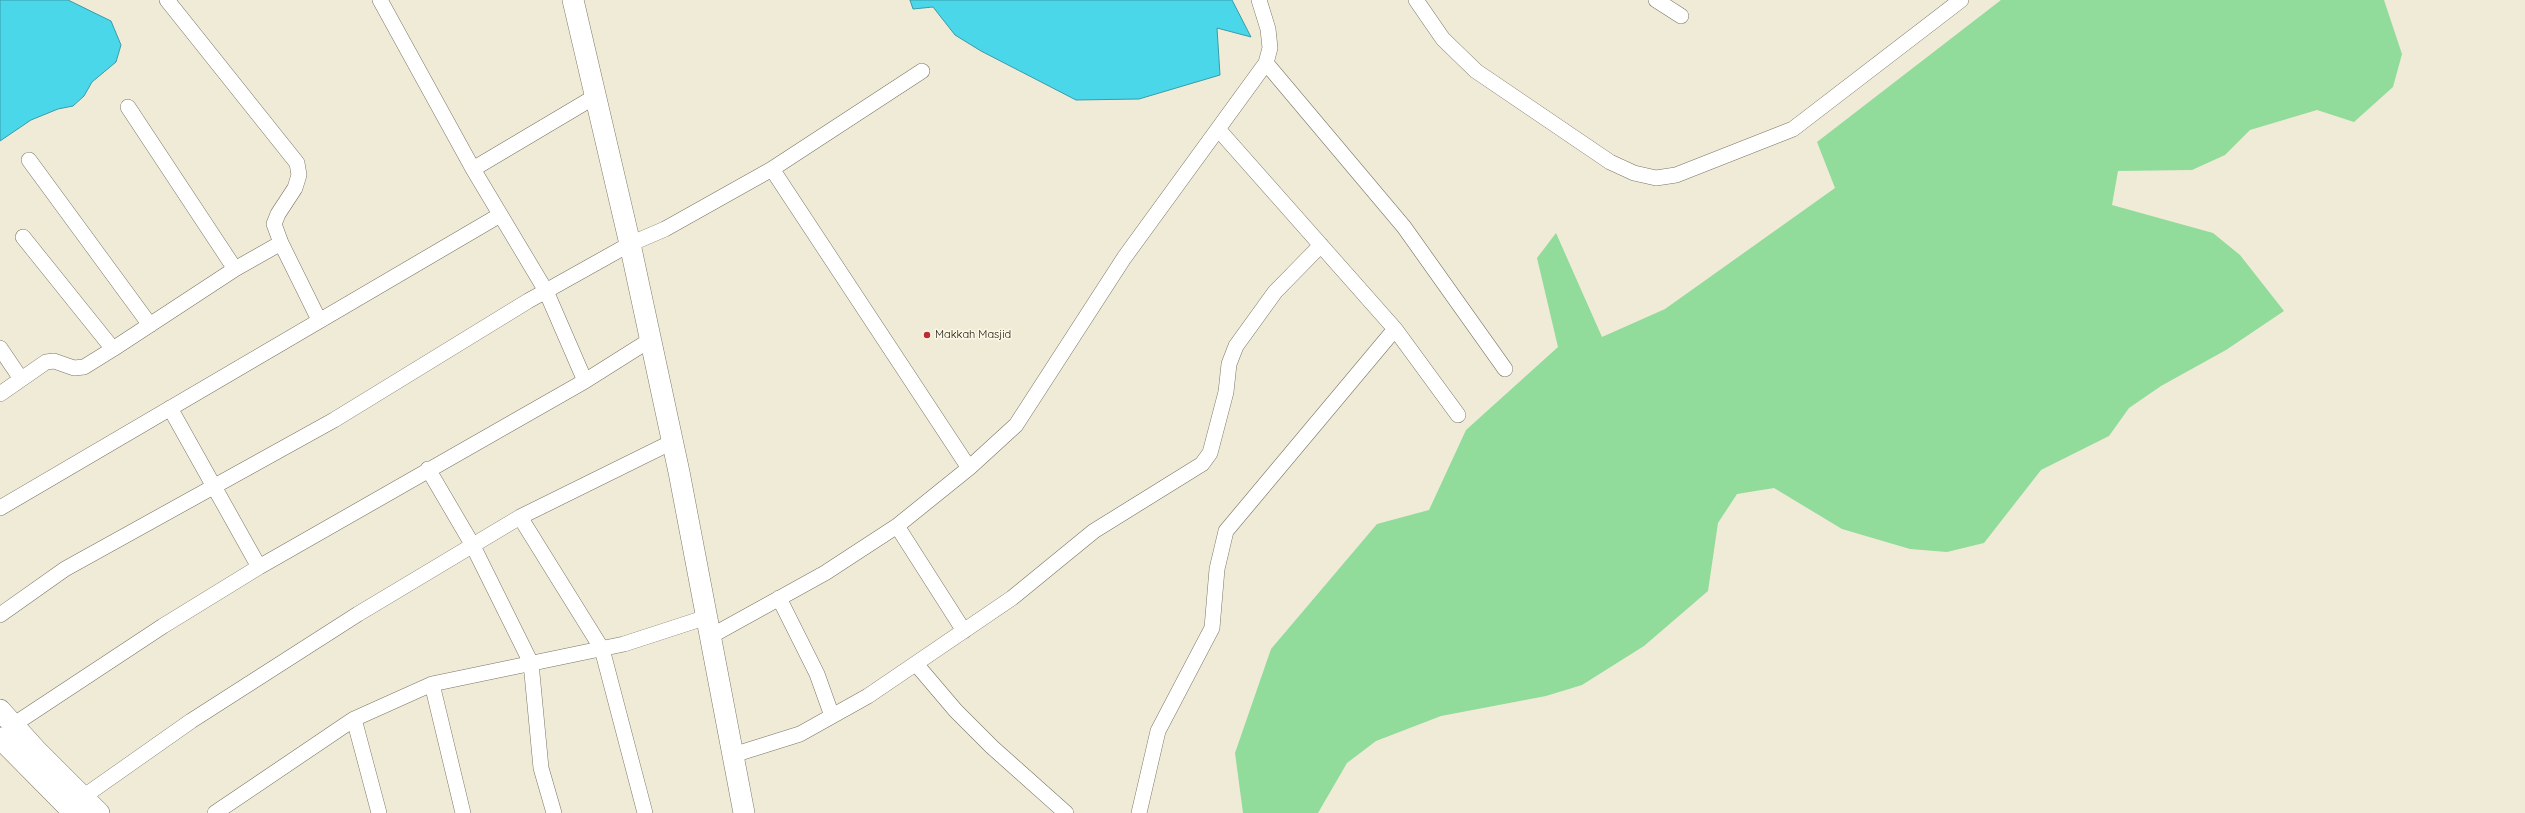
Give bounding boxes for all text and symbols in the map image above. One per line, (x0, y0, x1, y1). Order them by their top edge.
place label: Makkah Masjid (935, 328, 1011, 342)
marker: Makkah Masjid (922, 330, 932, 340)

